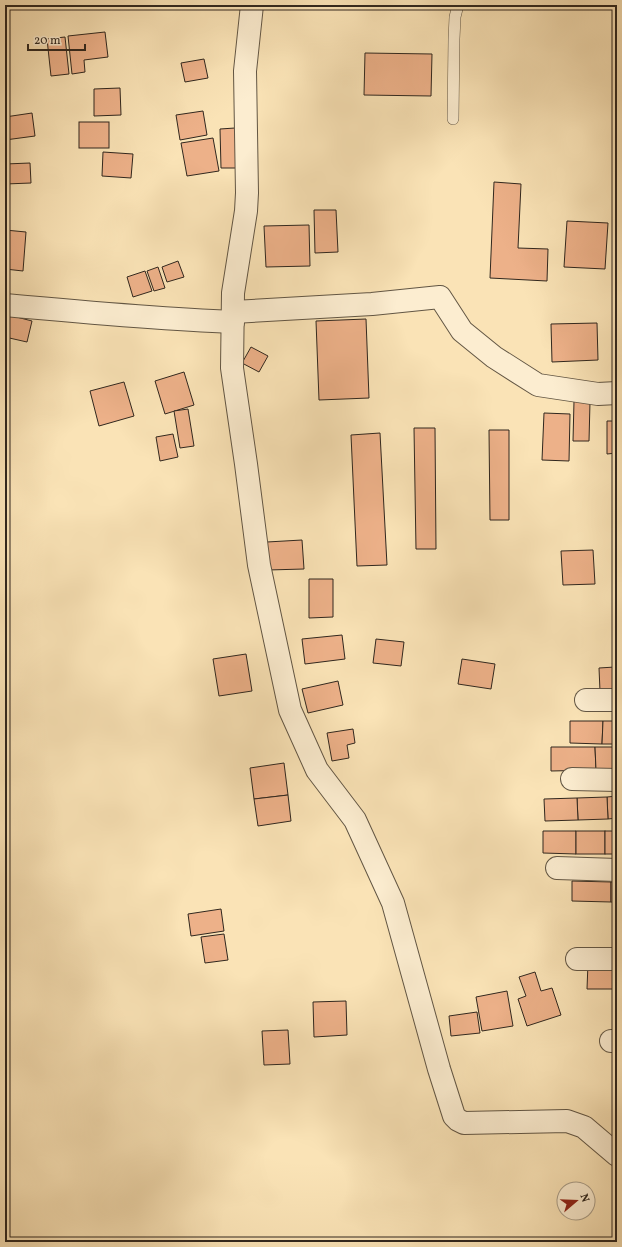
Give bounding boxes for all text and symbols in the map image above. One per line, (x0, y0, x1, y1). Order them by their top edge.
scale bar (28, 26, 85, 52)
text: 20 m (34, 33, 61, 49)
north arrow (556, 1181, 596, 1221)
text: N (576, 1192, 592, 1204)

